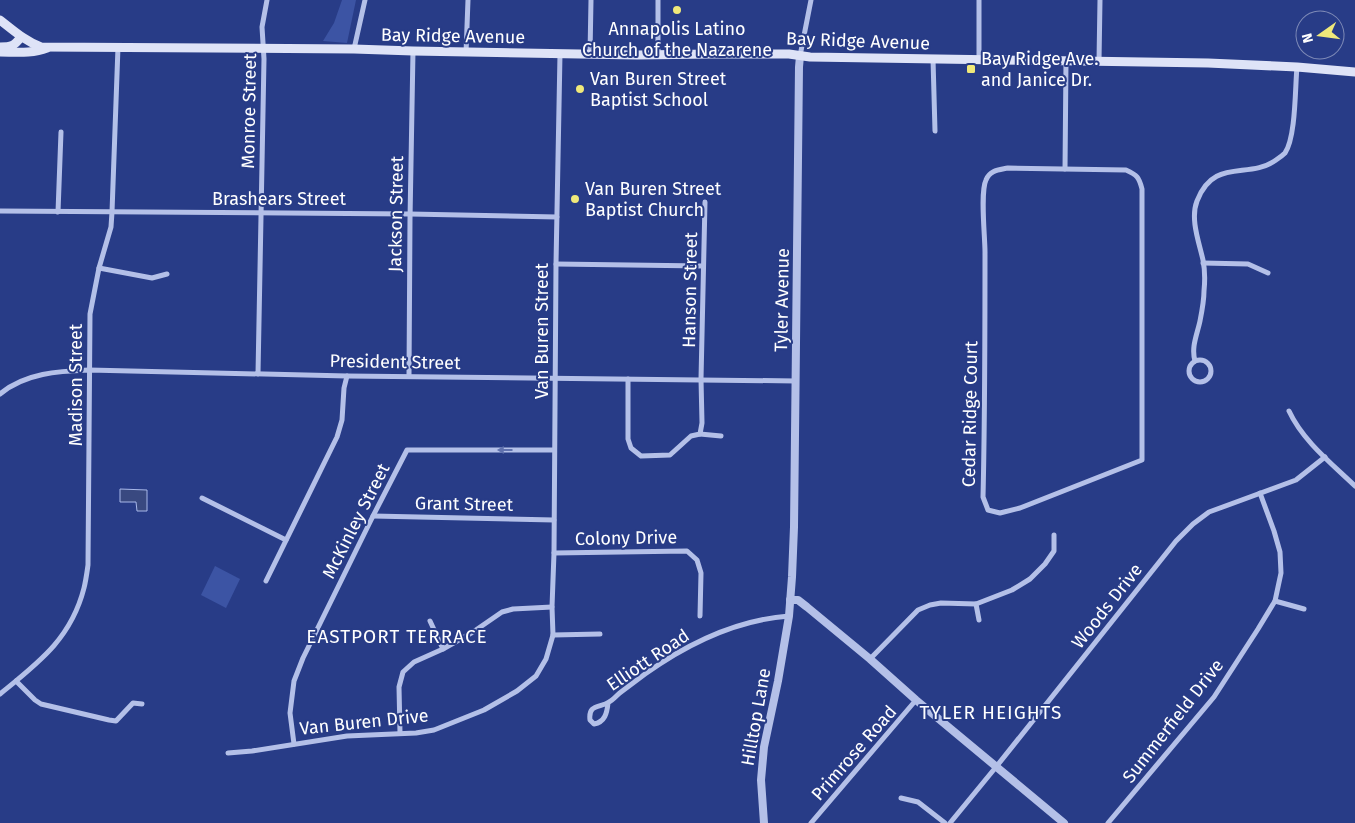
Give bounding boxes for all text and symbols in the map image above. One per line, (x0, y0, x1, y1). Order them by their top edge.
marker: Annapolis Latino Church of the Nazarene (671, 4, 683, 16)
north arrow (1295, 10, 1345, 60)
place label: Annapolis Latino Church of the Nazarene (582, 18, 772, 61)
street label: Bay Ridge Avenue (381, 24, 525, 48)
street label: Bay Ridge Avenue (786, 27, 930, 55)
text: N (1298, 31, 1317, 45)
place label: Bay Ridge Ave. and Janice Dr. (981, 48, 1099, 91)
street label: Monroe Street (237, 53, 261, 169)
marker: Bay Ridge Ave. and Janice Dr. (965, 63, 977, 75)
place label: Van Buren Street Baptist School (590, 68, 727, 111)
marker: Van Buren Street Baptist School (574, 83, 586, 95)
street label: Jackson Street (384, 155, 408, 272)
place label: Van Buren Street Baptist Church (585, 178, 722, 221)
street label: Brashears Street (212, 188, 346, 210)
marker: Van Buren Street Baptist Church (569, 193, 581, 205)
street label: Hanson Street (678, 231, 702, 348)
street label: Tyler Avenue (770, 248, 794, 352)
street label: Van Buren Street (531, 262, 553, 399)
street label: Madison Street (65, 323, 87, 446)
street label: Cedar Ridge Court (958, 340, 982, 487)
street label: President Street (329, 350, 461, 374)
one-way arrow (497, 446, 513, 454)
street label: McKinley Street (318, 459, 395, 582)
street label: Grant Street (415, 492, 514, 516)
street label: Colony Drive (575, 526, 677, 550)
street label: Woods Drive (1067, 559, 1147, 653)
street label: Elliott Road (603, 624, 693, 696)
district label: EASTPORT TERRACE (306, 625, 488, 648)
street label: Summerfield Drive (1118, 655, 1228, 787)
street label: Hilltop Lane (737, 666, 775, 768)
street label: Primrose Road (807, 701, 901, 805)
district label: TYLER HEIGHTS (920, 701, 1062, 724)
street label: Van Buren Drive (298, 704, 430, 740)

